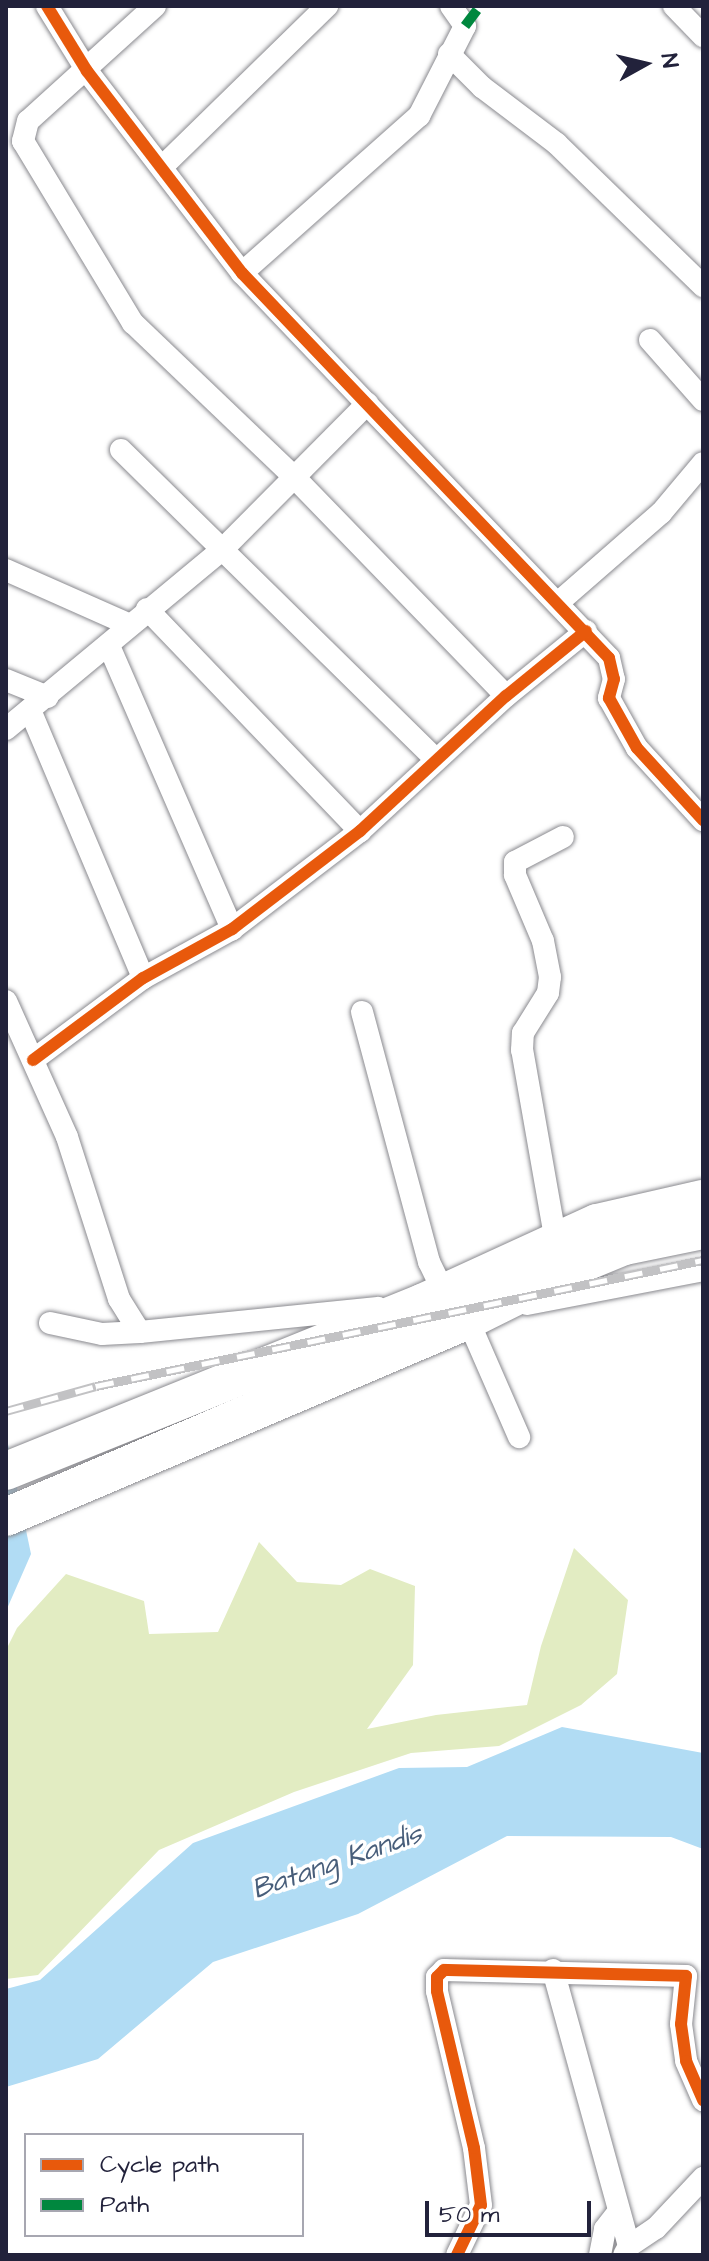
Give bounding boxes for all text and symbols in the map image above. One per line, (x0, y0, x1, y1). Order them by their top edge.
north arrow (605, 24, 685, 104)
text: N (653, 52, 686, 70)
water label: Batang Kandis (248, 1817, 426, 1907)
legend (24, 2133, 304, 2237)
text: Cycle path (100, 2148, 219, 2182)
scale bar (429, 2185, 595, 2235)
text: Path (100, 2188, 149, 2222)
text: 50 m (439, 2198, 499, 2232)

